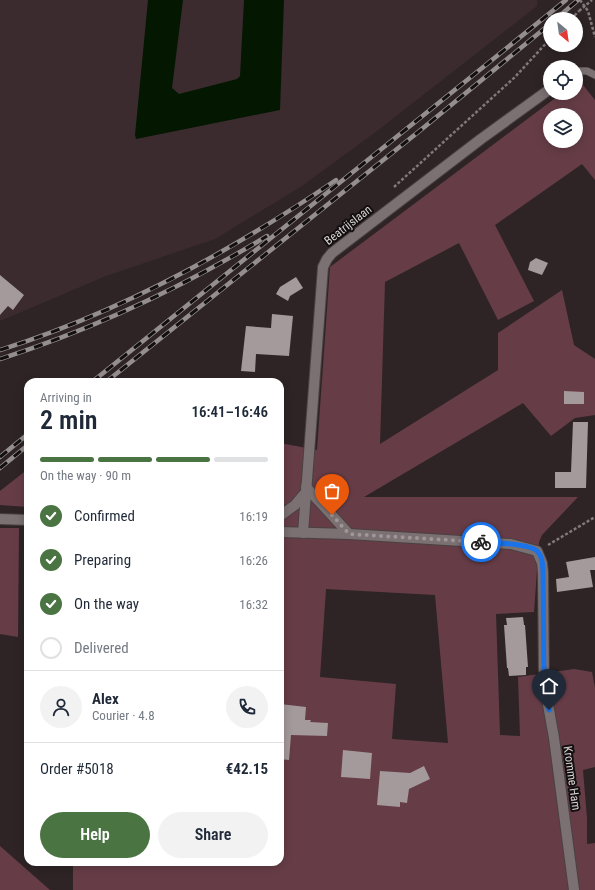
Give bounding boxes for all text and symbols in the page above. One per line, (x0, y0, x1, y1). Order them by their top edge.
north arrow (543, 12, 583, 52)
map controls (543, 12, 583, 148)
button: locate (543, 60, 583, 100)
button: layers (543, 108, 583, 148)
street label: Beatrijslaan (322, 202, 375, 248)
text: Arriving in (40, 390, 92, 405)
text: 16:41–16:46 (191, 403, 268, 421)
text: 2 min (40, 405, 98, 435)
text: On the way · 90 m (40, 468, 131, 483)
pin (315, 474, 349, 515)
icon: bag (321, 480, 343, 502)
icon: check (40, 505, 62, 527)
text: Confirmed (74, 507, 135, 525)
text: 16:19 (239, 509, 268, 524)
courier (461, 522, 501, 562)
icon: bike (470, 531, 492, 553)
icon: check (40, 549, 62, 571)
text: Preparing (74, 551, 131, 569)
text: 16:26 (239, 553, 268, 568)
icon: check (40, 593, 62, 615)
text: On the way (74, 595, 139, 613)
text: 16:32 (239, 597, 268, 612)
text: Delivered (74, 639, 129, 657)
pin (532, 669, 566, 710)
icon: home (538, 675, 560, 697)
button: person (40, 686, 82, 728)
button: phone (226, 686, 268, 728)
text: Alex (92, 690, 119, 708)
text: Courier · 4.8 (92, 708, 155, 723)
street label: Kromme Ham (561, 745, 583, 811)
text: Order #5018 (40, 760, 114, 778)
text: €42.15 (226, 760, 268, 778)
button: Help (40, 812, 150, 858)
button: Share (158, 812, 268, 858)

